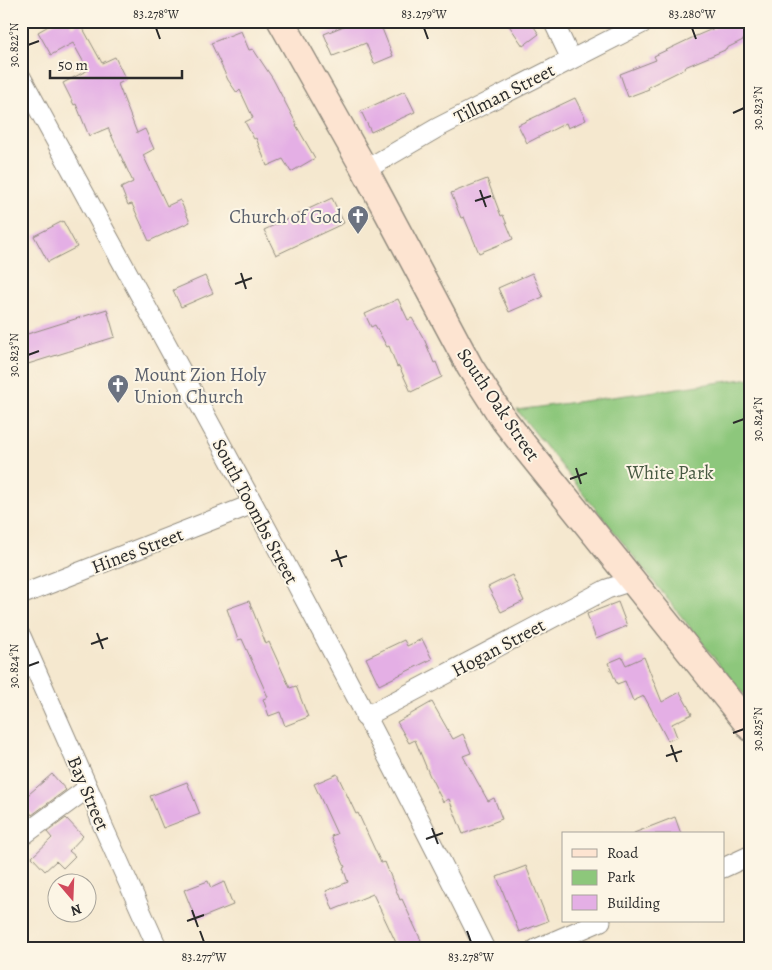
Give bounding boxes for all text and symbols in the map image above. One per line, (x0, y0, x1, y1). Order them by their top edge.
text: 83.278°W (133, 6, 180, 22)
text: 83.279°W (401, 6, 448, 22)
text: 83.280°W (668, 6, 716, 22)
text: 30.822°N (6, 22, 22, 67)
scale bar (50, 48, 182, 80)
text: 50 m (58, 55, 88, 75)
street label: Tillman Street (450, 57, 559, 130)
text: 30.823°N (750, 86, 766, 130)
place label: Church of God (229, 204, 343, 230)
church icon: Church of God (346, 204, 370, 235)
text: 30.823°N (6, 333, 22, 377)
street label: South Oak Street (451, 343, 546, 466)
place label: Mount Zion Holy Union Church (134, 362, 267, 410)
church icon: Mount Zion Holy Union Church (106, 373, 130, 404)
text: 30.824°N (750, 397, 766, 441)
street label: South Toombs Street (206, 434, 304, 589)
park label: White Park (625, 460, 714, 486)
street label: Hines Street (88, 521, 187, 580)
street label: Hogan Street (447, 612, 550, 683)
text: 30.824°N (6, 644, 22, 688)
text: 30.825°N (750, 707, 766, 751)
street label: Bay Street (61, 752, 115, 835)
legend (562, 832, 724, 922)
text: Road (607, 843, 639, 863)
text: Park (607, 867, 636, 887)
north arrow (48, 872, 98, 922)
text: Building (607, 893, 660, 913)
text: N (68, 899, 84, 920)
text: 83.277°W (181, 949, 227, 965)
text: 83.278°W (448, 949, 495, 965)

